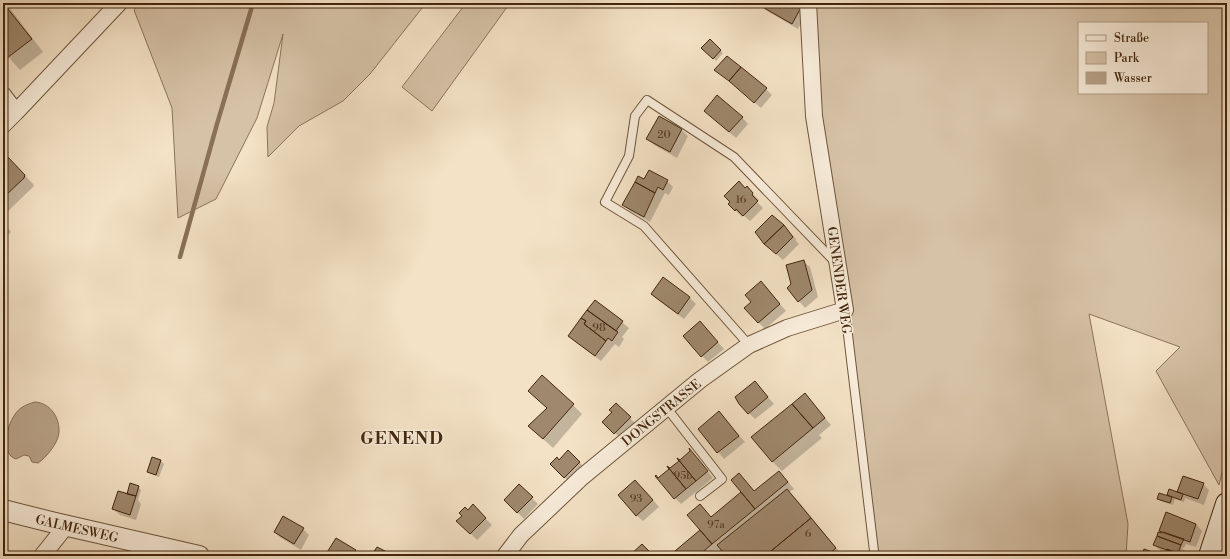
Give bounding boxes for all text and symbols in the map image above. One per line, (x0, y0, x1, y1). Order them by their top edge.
legend (1078, 22, 1208, 94)
text: Straße (1114, 31, 1149, 46)
text: Park (1114, 51, 1140, 66)
text: Wasser (1113, 71, 1152, 86)
house number: 20 (657, 128, 671, 142)
house number: 16 (735, 193, 747, 207)
street label: GENENDER WEG (824, 226, 855, 335)
house number: 98 (592, 321, 606, 335)
street label: DONGSTRASSE (619, 376, 704, 450)
district label: GENEND (360, 428, 444, 450)
house number: 95b (674, 469, 693, 483)
house number: 93 (630, 492, 642, 506)
street label: GALMESWEG (34, 512, 120, 546)
house number: 97a (707, 518, 725, 532)
house number: 6 (805, 527, 812, 541)

